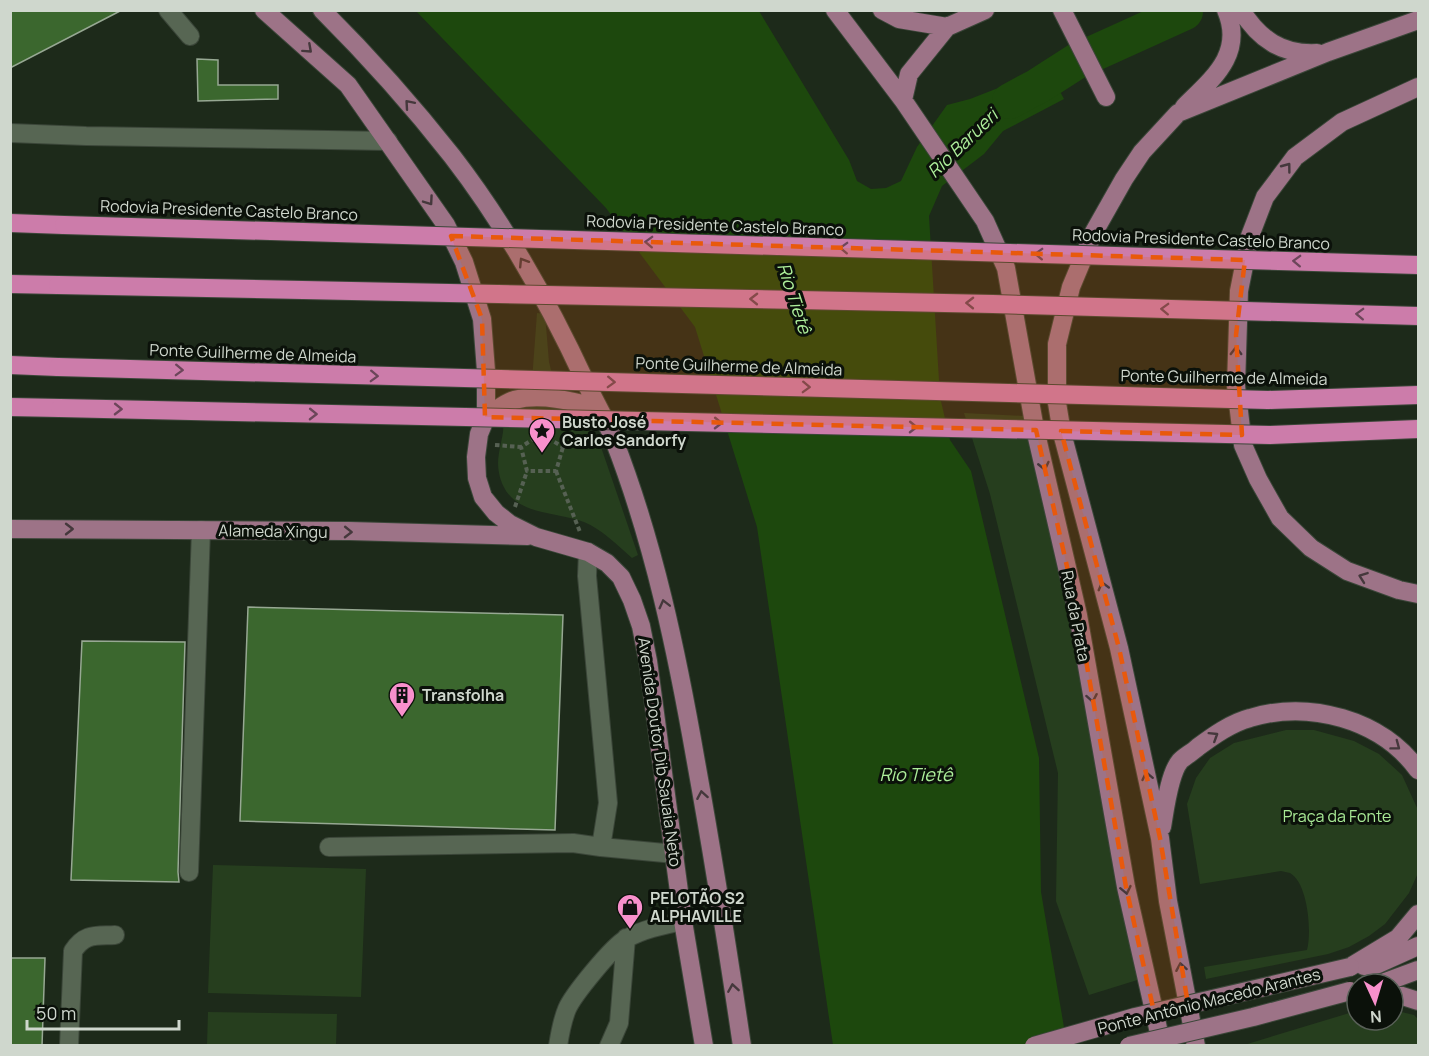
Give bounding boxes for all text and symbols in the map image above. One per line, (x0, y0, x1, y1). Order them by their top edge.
one-way arrow (301, 42, 312, 53)
one-way arrow (405, 101, 416, 111)
water label: Rio Barueri (922, 101, 1004, 183)
one-way arrow (1280, 163, 1291, 174)
street label: Rodovia Presidente Castelo Branco (100, 195, 358, 225)
one-way arrow (422, 195, 433, 206)
street label: Rodovia Presidente Castelo Branco (586, 210, 844, 240)
street label: Rodovia Presidente Castelo Branco (1072, 224, 1330, 254)
one-way arrow (645, 236, 654, 249)
one-way arrow (840, 242, 849, 254)
one-way arrow (1035, 247, 1044, 260)
one-way arrow (1293, 255, 1302, 268)
one-way arrow (519, 258, 531, 268)
water label: Rio Tietê (772, 260, 818, 338)
one-way arrow (750, 293, 759, 305)
one-way arrow (966, 297, 975, 309)
one-way arrow (1161, 302, 1170, 315)
one-way arrow (1356, 308, 1365, 320)
street label: Ponte Guilherme de Almeida (149, 338, 357, 368)
one-way arrow (1230, 346, 1242, 355)
street label: Ponte Guilherme de Almeida (635, 351, 843, 381)
one-way arrow (175, 364, 184, 377)
street label: Ponte Guilherme de Almeida (1120, 364, 1328, 390)
one-way arrow (370, 369, 379, 382)
one-way arrow (607, 376, 616, 388)
one-way arrow (802, 381, 811, 393)
one-way arrow (114, 403, 123, 415)
one-way arrow (308, 407, 317, 420)
place label: Busto José Carlos Sandorfy (562, 411, 686, 451)
place icon: Busto José Carlos Sandorfy (527, 416, 557, 454)
one-way arrow (713, 417, 722, 429)
one-way arrow (908, 421, 917, 433)
one-way arrow (1036, 461, 1049, 471)
street label: Alameda Xingu (218, 519, 328, 543)
one-way arrow (64, 523, 73, 535)
one-way arrow (343, 525, 352, 538)
street label: Rua da Prata (1056, 568, 1096, 664)
one-way arrow (1358, 571, 1369, 584)
one-way arrow (1097, 581, 1110, 591)
one-way arrow (659, 599, 672, 609)
street label: Avenida Doutor Dib Sauaia Neto (633, 636, 687, 868)
building icon: Transfolha (387, 680, 417, 718)
place label: Transfolha (422, 684, 504, 706)
one-way arrow (1085, 692, 1098, 702)
one-way arrow (1208, 732, 1218, 744)
one-way arrow (1389, 738, 1400, 749)
water label: Rio Tietê (880, 762, 954, 786)
one-way arrow (1141, 771, 1154, 781)
one-way arrow (696, 791, 709, 801)
park label: Praça da Fonte (1283, 805, 1391, 827)
one-way arrow (1119, 884, 1132, 894)
place label: PELOTÃO S2 ALPHAVILLE (650, 887, 745, 927)
shop icon: PELOTÃO S2 ALPHAVILLE (615, 892, 645, 930)
street label: Ponte Antônio Macedo Arantes (1095, 963, 1323, 1039)
one-way arrow (1175, 963, 1188, 973)
north arrow (1345, 972, 1405, 1032)
one-way arrow (728, 983, 740, 992)
scale bar (27, 993, 178, 1031)
text: 50 m (36, 1001, 76, 1025)
text: N (1370, 1006, 1383, 1028)

